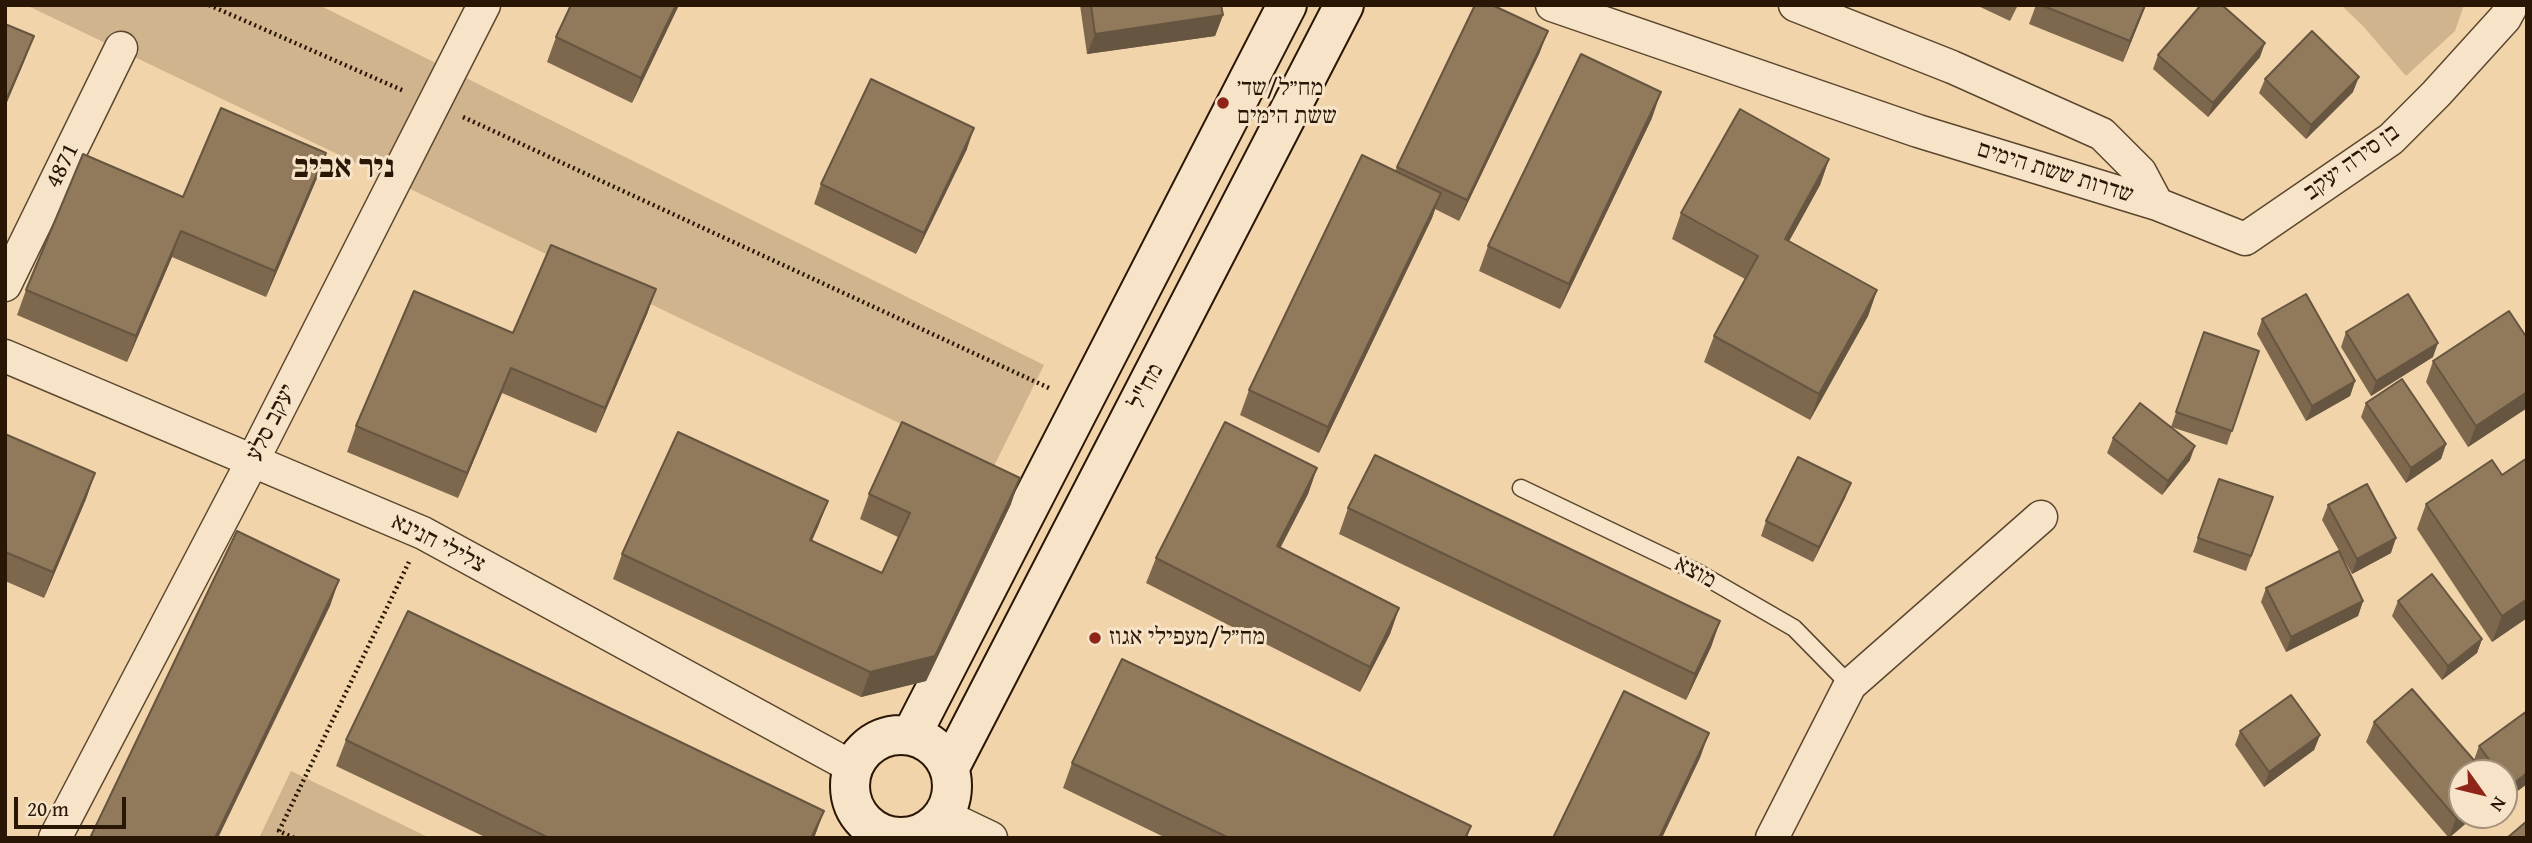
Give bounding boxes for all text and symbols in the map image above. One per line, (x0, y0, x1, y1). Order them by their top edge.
place label: מח״ל/שד׳ ששת הימים (1237, 75, 1337, 131)
marker: מח״ל/שד׳ ששת הימים (1215, 95, 1231, 111)
street label: בן סירה יעקב (2298, 119, 2406, 207)
street label: שדרות ששת הימים (1973, 136, 2137, 210)
street label: 4871 (40, 139, 86, 193)
district label: ניר אביב (293, 150, 395, 188)
street label: מח"ל (1123, 359, 1171, 415)
street label: יעקב סלע (241, 380, 303, 466)
street label: צלילי חנינא (386, 508, 490, 580)
street label: מוצא (1669, 550, 1721, 596)
place label: מח״ל/מעפילי אגוז (1109, 624, 1265, 652)
marker: מח״ל/מעפילי אגוז (1087, 630, 1103, 646)
north arrow (2448, 759, 2518, 829)
scale bar (18, 784, 130, 828)
text: N (2484, 792, 2514, 818)
text: 20 m (27, 793, 69, 824)

